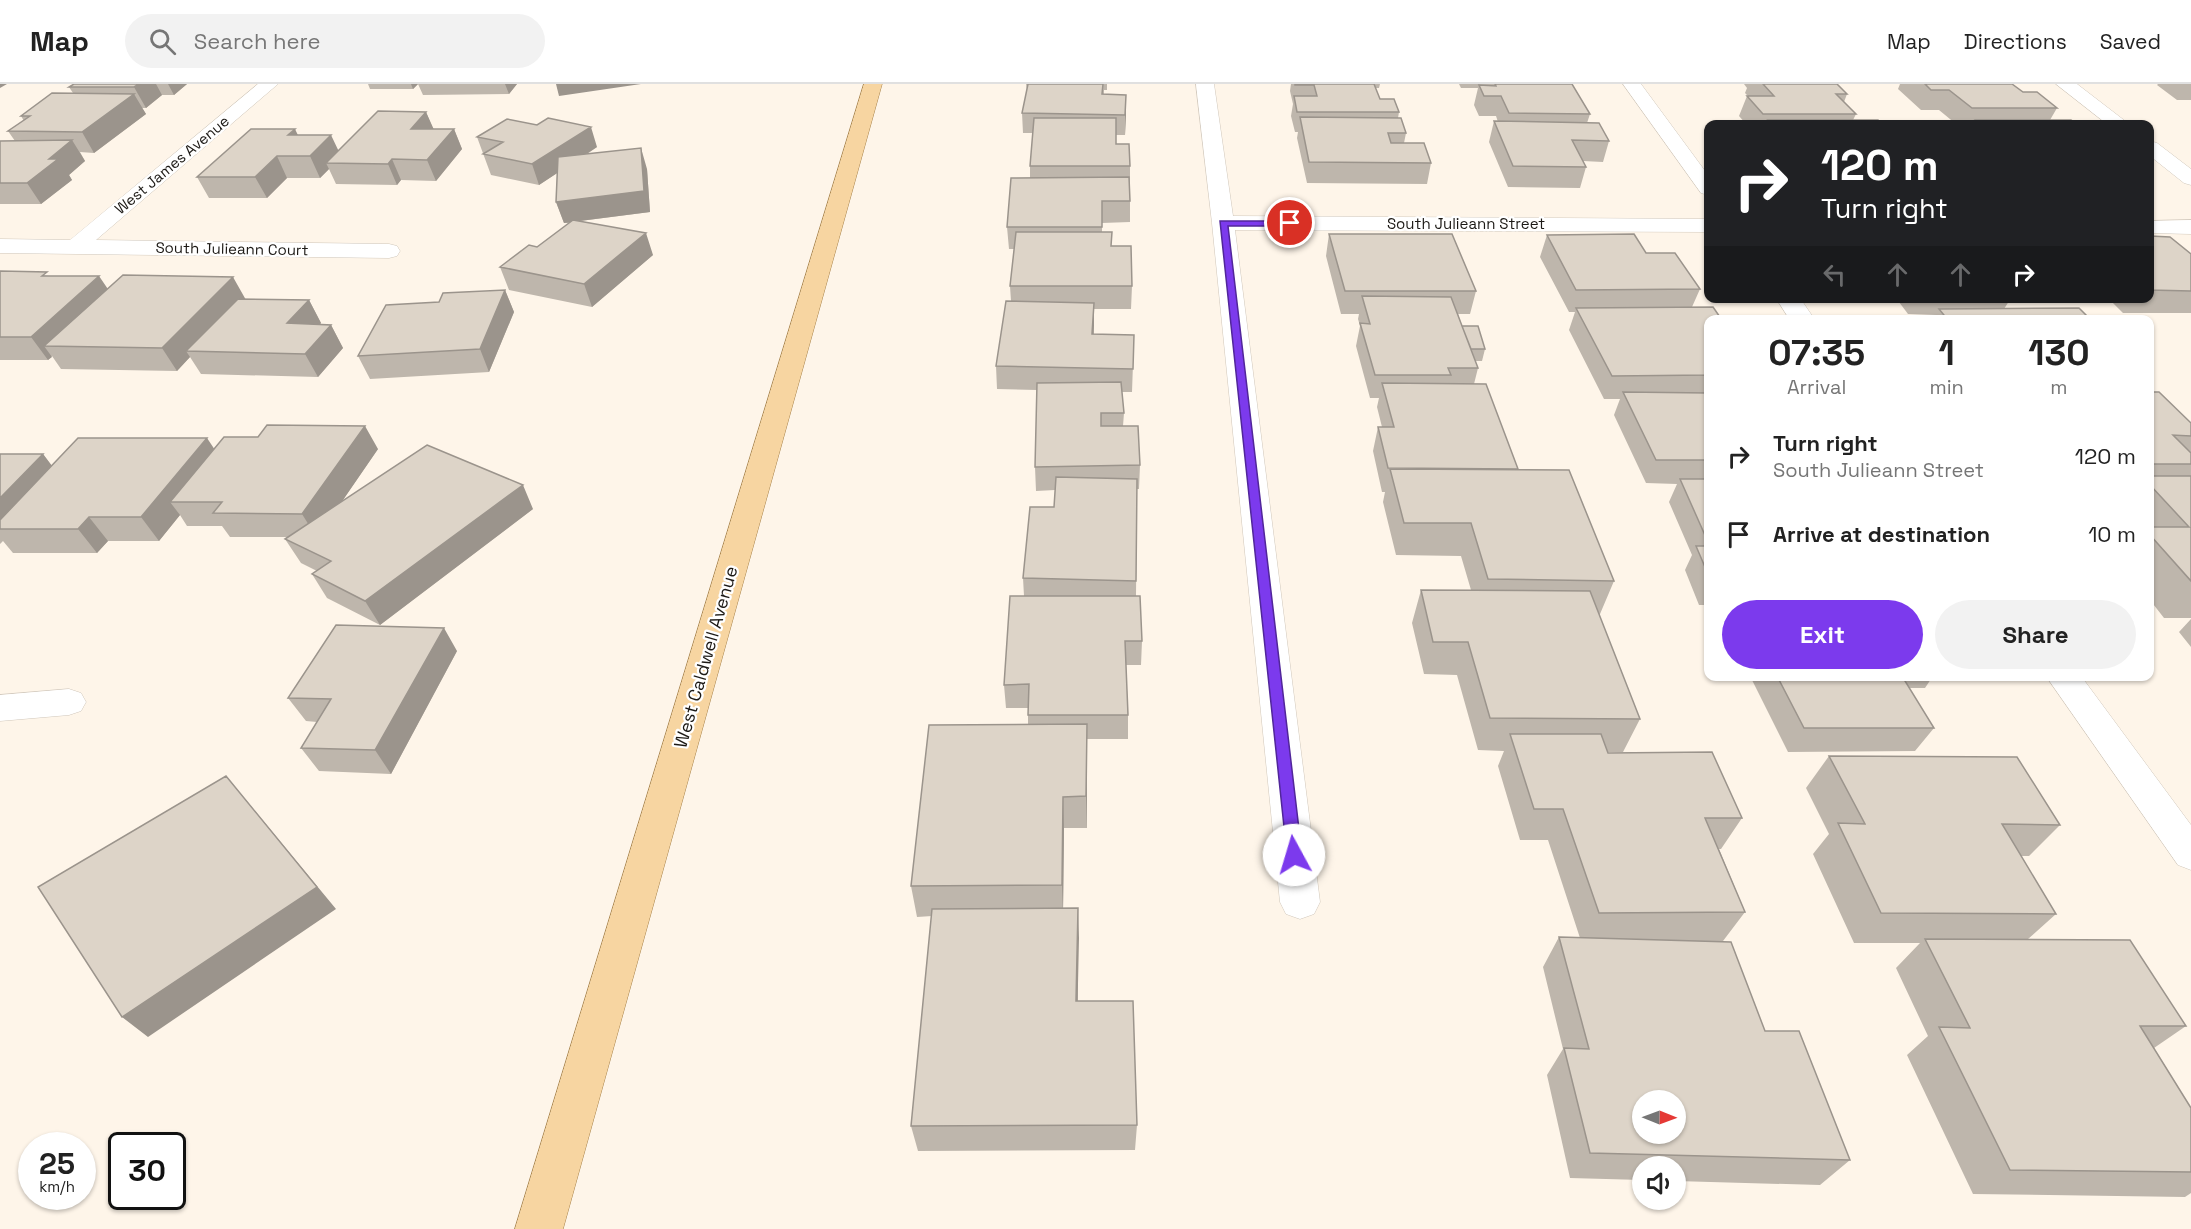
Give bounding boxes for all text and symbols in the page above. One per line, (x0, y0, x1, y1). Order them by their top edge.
search box (125, 14, 545, 68)
text: Map (30, 23, 89, 59)
icon: search (146, 25, 179, 58)
text: Search here (194, 27, 321, 55)
text: Map (1887, 28, 1931, 55)
text: Directions (1964, 28, 2067, 55)
text: Saved (2100, 28, 2161, 55)
street label: West James Avenue (111, 111, 233, 218)
text: 120 m (1821, 139, 1939, 192)
icon: right (1722, 144, 1800, 222)
text: Turn right (1821, 191, 1948, 226)
pin (1264, 197, 1315, 248)
icon: arrive (1273, 206, 1306, 239)
street label: South Julieann Street (1387, 214, 1545, 233)
street label: South Julieann Court (155, 238, 309, 259)
icon: left (1818, 258, 1851, 291)
icon: ahead (1881, 258, 1914, 291)
icon: ahead (1944, 258, 1977, 291)
icon: right (2007, 258, 2040, 291)
text: 07:35 (1768, 330, 1865, 376)
text: 1 (1938, 330, 1955, 376)
text: 130 (2028, 330, 2090, 376)
text: Arrival (1787, 374, 1846, 400)
text: min (1929, 374, 1964, 400)
text: m (2050, 374, 2067, 400)
text: Turn right (1773, 429, 1878, 457)
icon: right (1722, 440, 1755, 473)
text: 120 m (2075, 442, 2136, 470)
text: South Julieann Street (1773, 457, 1984, 483)
icon: arrive (1722, 518, 1755, 551)
text: Arrive at destination (1773, 520, 1990, 548)
text: 10 m (2088, 520, 2136, 548)
street label: West Caldwell Avenue (669, 563, 742, 750)
button: Exit (1722, 600, 1923, 669)
button: Share (1935, 600, 2136, 669)
position arrow (1262, 823, 1326, 887)
north arrow (1632, 1090, 1686, 1144)
map controls (1632, 1090, 1686, 1210)
speed limit sign: 30 (108, 1132, 186, 1210)
text: 25 (39, 1144, 75, 1183)
button: sound (1632, 1156, 1686, 1210)
text: km/h (39, 1177, 75, 1196)

